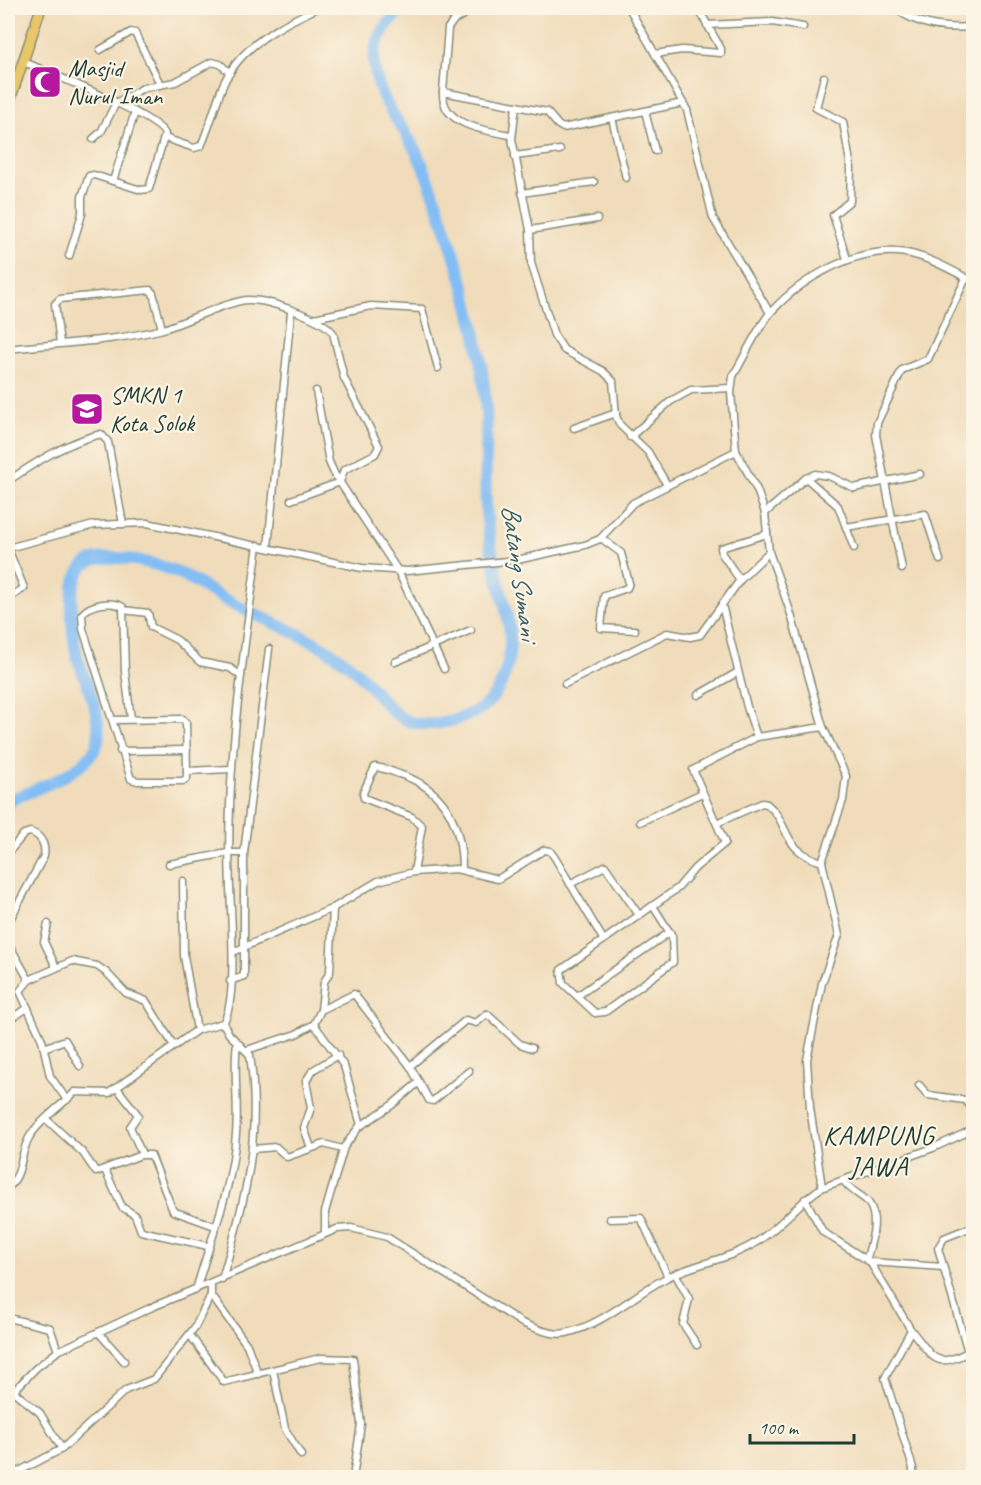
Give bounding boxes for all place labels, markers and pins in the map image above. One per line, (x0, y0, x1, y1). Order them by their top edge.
place label: Masjid Nurul Iman (68, 53, 164, 111)
mosque icon: Masjid Nurul Iman (27, 64, 63, 100)
place label: SMKN 1 Kota Solok (110, 380, 196, 438)
school or university icon: SMKN 1 Kota Solok (69, 391, 105, 427)

